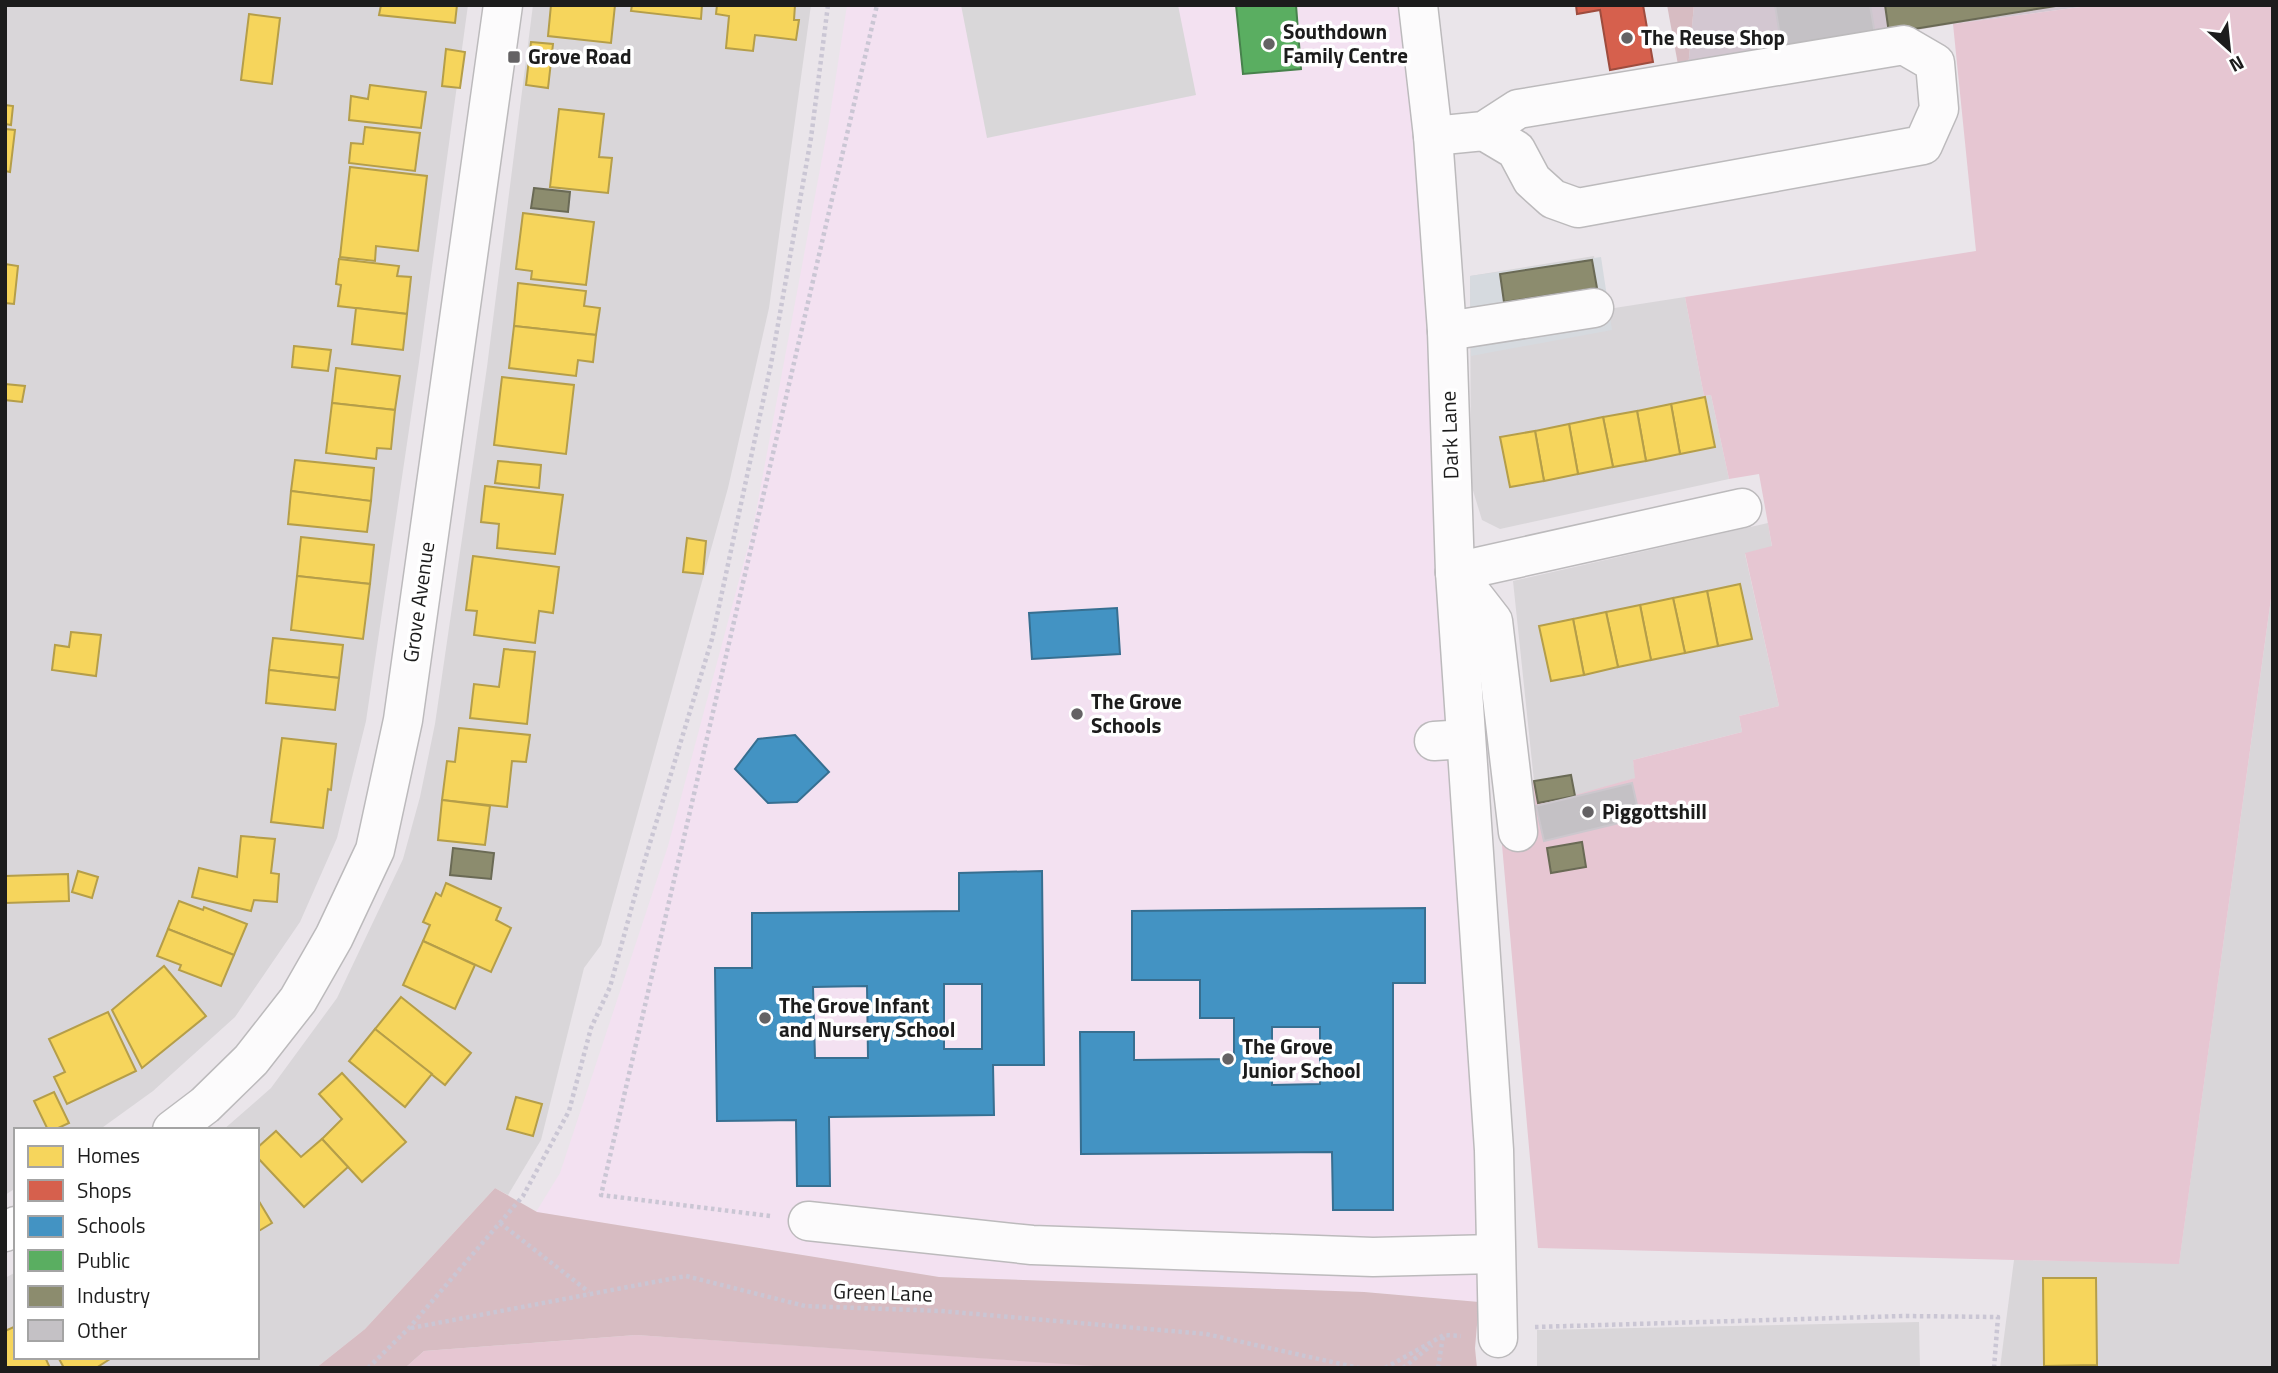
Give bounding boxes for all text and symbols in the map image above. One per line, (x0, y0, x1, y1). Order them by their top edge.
north arrow (2194, 14, 2264, 84)
place label: Southdown Family Centre (1283, 15, 1408, 71)
place label: The Reuse Shop (1641, 21, 1785, 53)
marker: The Reuse Shop (1619, 30, 1635, 46)
marker: Southdown Family Centre (1261, 36, 1277, 52)
place label: Grove Road (528, 40, 632, 72)
marker: Grove Road (506, 49, 522, 65)
text: N (2224, 49, 2249, 81)
street label: Dark Lane (1431, 390, 1467, 480)
street label: Grove Avenue (394, 539, 442, 664)
place label: The Grove Schools (1091, 685, 1182, 741)
marker: The Grove Schools (1069, 706, 1085, 722)
place label: Piggottshill (1602, 795, 1707, 827)
marker: Piggottshill (1580, 804, 1596, 820)
place label: The Grove Infant and Nursery School (779, 989, 955, 1045)
marker: The Grove Infant and Nursery School (757, 1010, 773, 1026)
place label: The Grove Junior School (1242, 1030, 1361, 1086)
marker: The Grove Junior School (1220, 1051, 1236, 1067)
legend (14, 1128, 259, 1359)
text: Homes (77, 1139, 140, 1171)
text: Shops (77, 1174, 132, 1206)
text: Schools (77, 1209, 146, 1241)
text: Public (77, 1244, 130, 1276)
street label: Green Lane (833, 1274, 933, 1310)
text: Industry (77, 1279, 150, 1311)
text: Other (77, 1314, 127, 1346)

